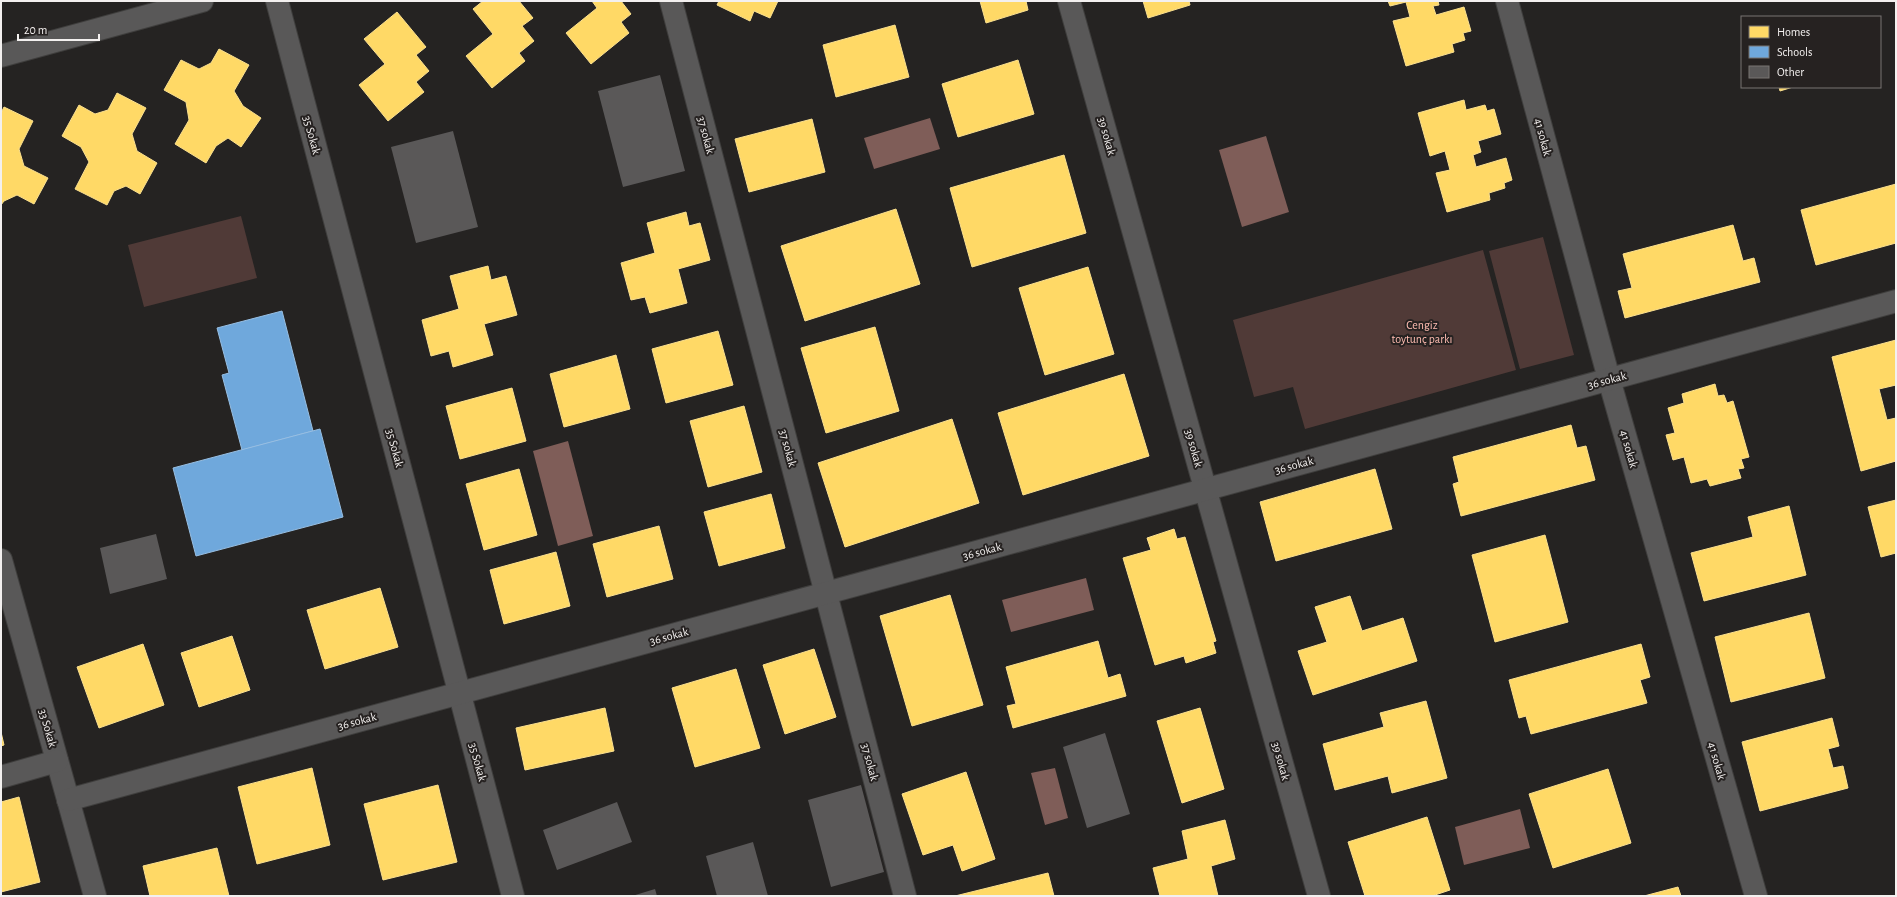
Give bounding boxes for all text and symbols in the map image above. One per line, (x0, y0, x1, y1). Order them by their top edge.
scale bar (18, 16, 99, 42)
legend (1741, 16, 1881, 88)
text: 20 m (24, 24, 47, 36)
text: Homes (1777, 26, 1810, 38)
text: Schools (1777, 46, 1812, 58)
text: Other (1777, 66, 1804, 78)
street label: 35 Sokak (301, 114, 323, 156)
street label: 37 sokak (695, 115, 717, 156)
street label: 39 sokak (1096, 116, 1118, 157)
street label: 41 sokak (1532, 117, 1554, 158)
park label: Cengiz toytunç parkı (1392, 319, 1452, 346)
street label: 36 sokak (1587, 369, 1628, 391)
street label: 35 Sokak (384, 427, 406, 469)
street label: 37 sokak (777, 428, 799, 469)
street label: 39 sokak (1183, 428, 1205, 469)
street label: 41 sokak (1618, 429, 1640, 470)
street label: 36 sokak (1274, 454, 1315, 476)
street label: 36 sokak (962, 540, 1003, 562)
street label: 36 sokak (649, 625, 690, 647)
street label: 33 Sokak (37, 707, 59, 749)
street label: 36 sokak (337, 710, 378, 732)
street label: 35 Sokak (467, 741, 489, 783)
street label: 39 sokak (1270, 741, 1292, 782)
street label: 41 sokak (1706, 741, 1728, 782)
street label: 37 sokak (859, 742, 881, 783)

